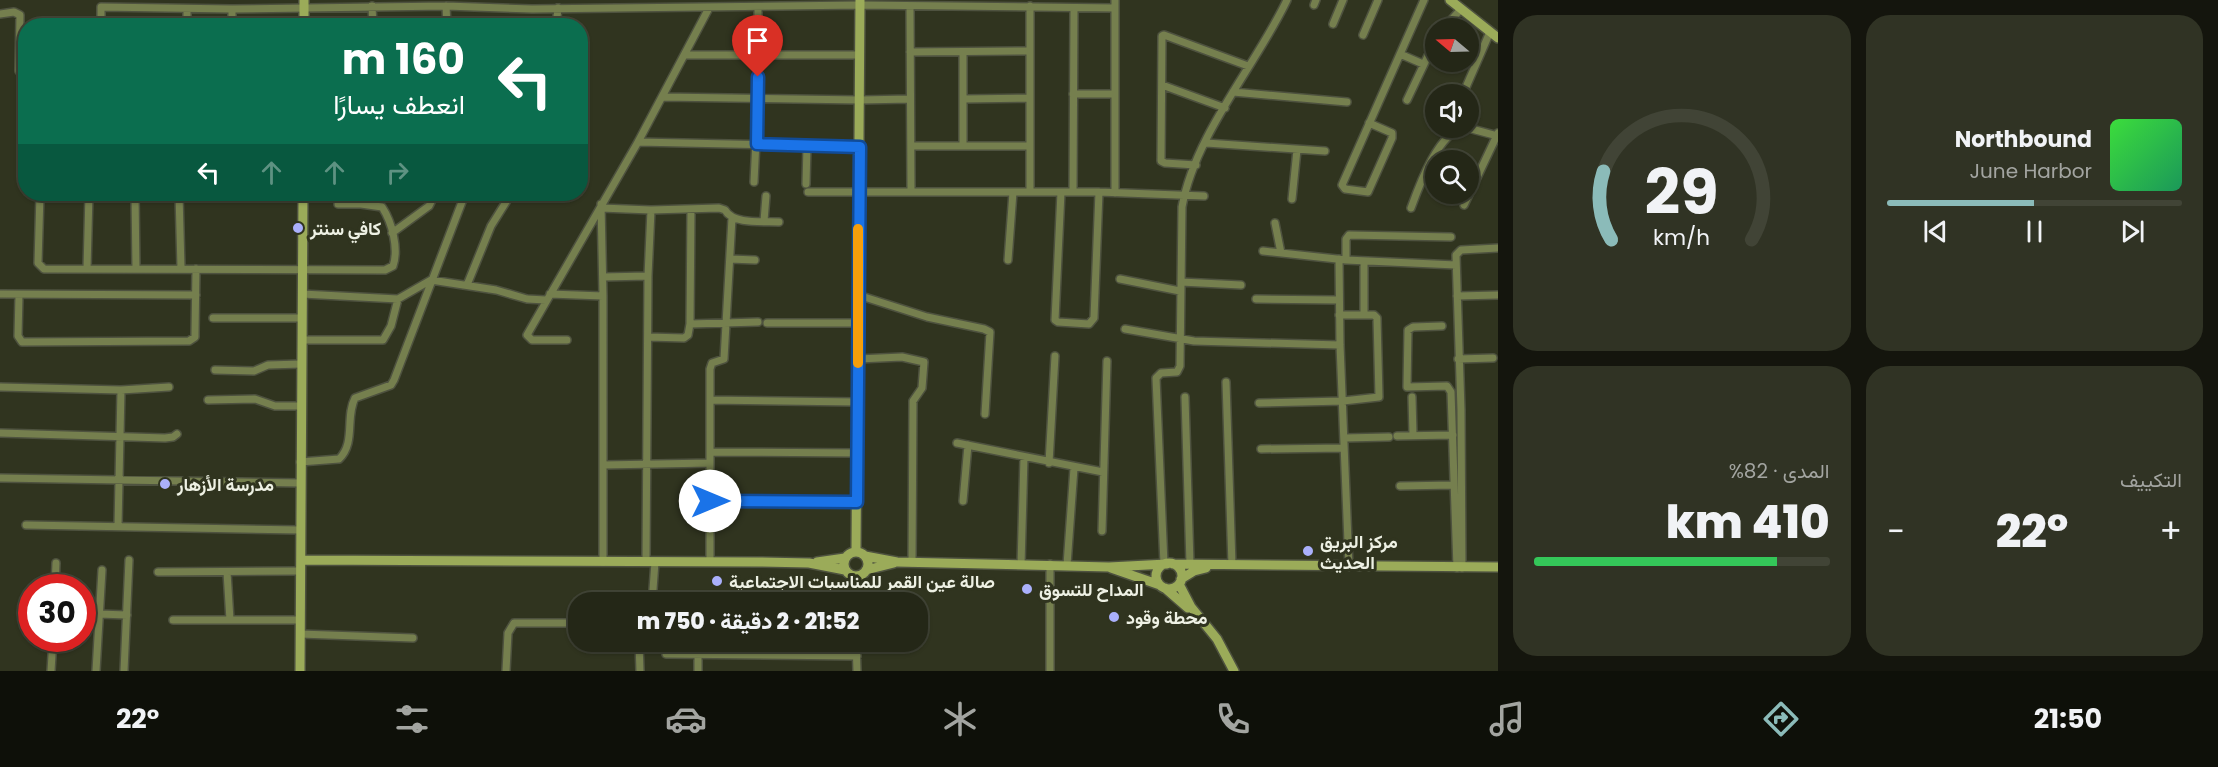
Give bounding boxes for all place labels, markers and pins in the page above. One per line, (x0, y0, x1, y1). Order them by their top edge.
pin (732, 15, 783, 77)
place label: كافي سنتر (309, 216, 381, 244)
marker: كافي سنتر (291, 221, 305, 235)
place label: مدرسة الأزهار (176, 472, 274, 497)
marker: مدرسة الأزهار (158, 477, 172, 491)
place label: مركز البريق الحديث (1320, 529, 1398, 575)
marker: مركز البريق الحديث (1301, 544, 1315, 558)
place label: صالة عين القمر للمناسبات الاجتماعية (729, 569, 995, 594)
marker: صالة عين القمر للمناسبات الاجتماعية (710, 574, 724, 588)
place label: المداح للتسوق (1039, 577, 1144, 602)
marker: المداح للتسوق (1020, 582, 1034, 596)
place label: محطة وقود (1126, 605, 1208, 630)
marker: محطة وقود (1107, 610, 1121, 624)

